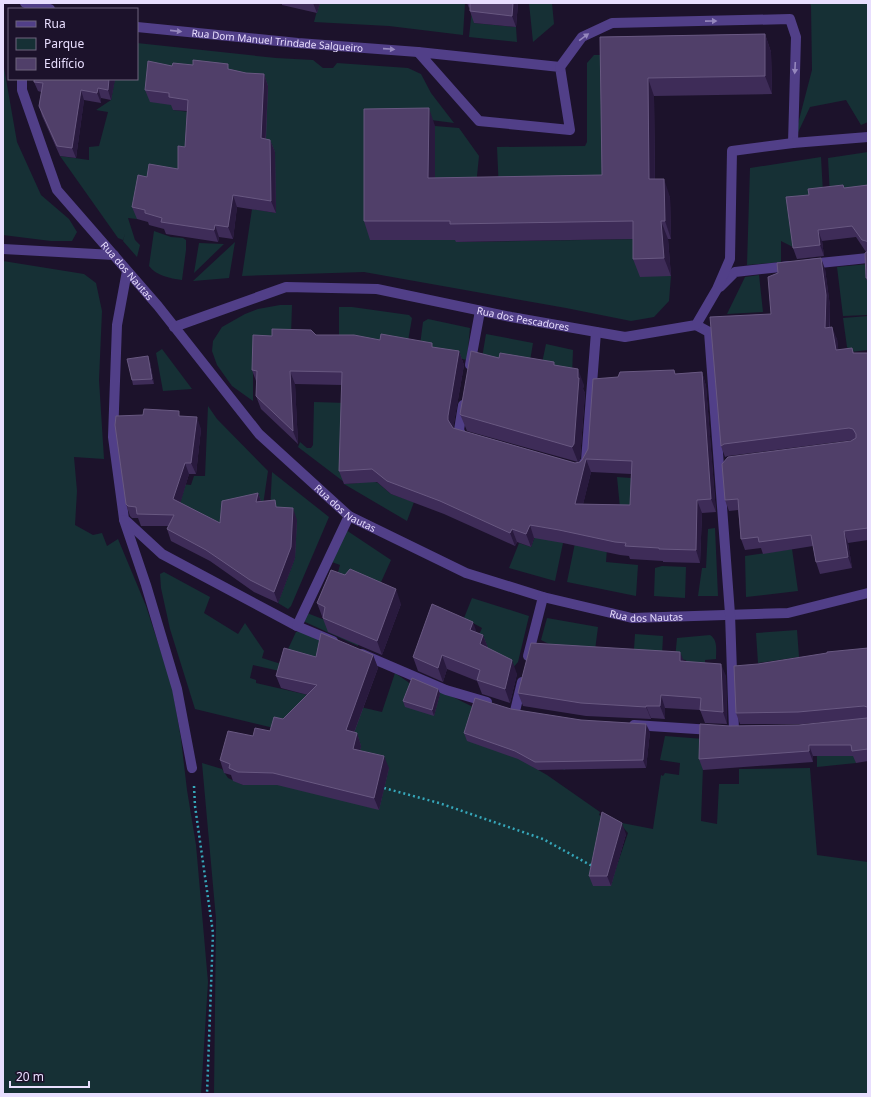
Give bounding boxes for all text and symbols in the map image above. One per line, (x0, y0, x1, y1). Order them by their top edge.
legend (8, 8, 138, 80)
text: Rua (44, 15, 66, 32)
one-way arrow (705, 18, 718, 24)
street label: Rua Dom Manuel Trindade Salgueiro (191, 25, 364, 55)
one-way arrow (170, 27, 182, 34)
one-way arrow (579, 33, 590, 41)
text: Parque (44, 35, 85, 52)
one-way arrow (383, 46, 395, 53)
text: Edifício (44, 55, 85, 72)
one-way arrow (792, 62, 798, 75)
street label: Rua dos Nautas (98, 238, 157, 303)
street label: Rua dos Pescadores (476, 303, 571, 334)
street label: Rua dos Nautas (311, 481, 379, 535)
street label: Rua dos Nautas (608, 606, 683, 625)
scale bar (10, 1063, 89, 1089)
text: 20 m (16, 1068, 44, 1085)

